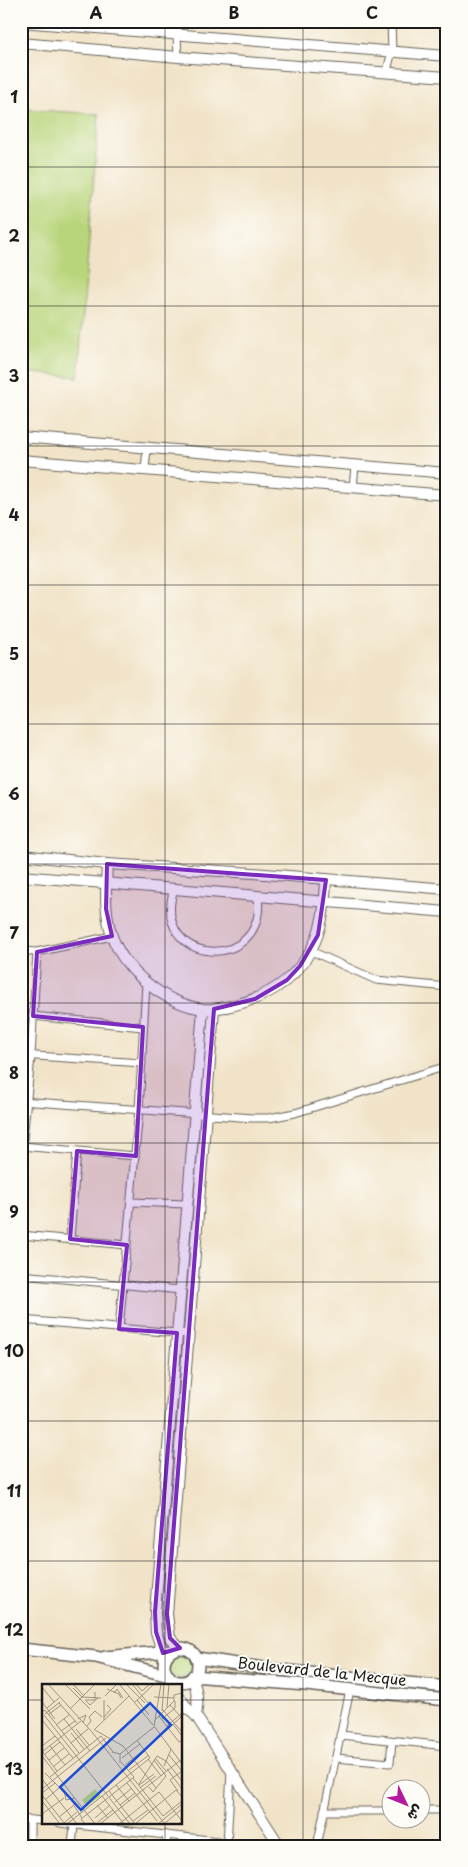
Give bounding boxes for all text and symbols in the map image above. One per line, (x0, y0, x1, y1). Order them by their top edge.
text: A (90, 0, 103, 24)
text: B (229, 0, 240, 24)
text: C (366, 0, 378, 24)
text: 1 (10, 84, 18, 108)
text: 2 (8, 223, 20, 247)
text: 3 (9, 363, 19, 387)
text: 4 (9, 502, 20, 526)
text: 5 (9, 641, 19, 665)
text: 6 (8, 781, 20, 805)
text: 7 (9, 920, 19, 944)
text: 8 (9, 1060, 19, 1084)
text: 9 (9, 1199, 19, 1223)
text: 10 (4, 1338, 24, 1362)
text: 11 (7, 1478, 21, 1502)
text: 12 (5, 1617, 23, 1641)
street label: Boulevard de la Mecque (237, 1650, 408, 1691)
inset map (42, 1684, 182, 1824)
text: 13 (5, 1756, 23, 1780)
north arrow (380, 1780, 430, 1830)
text: ش (403, 1800, 429, 1826)

